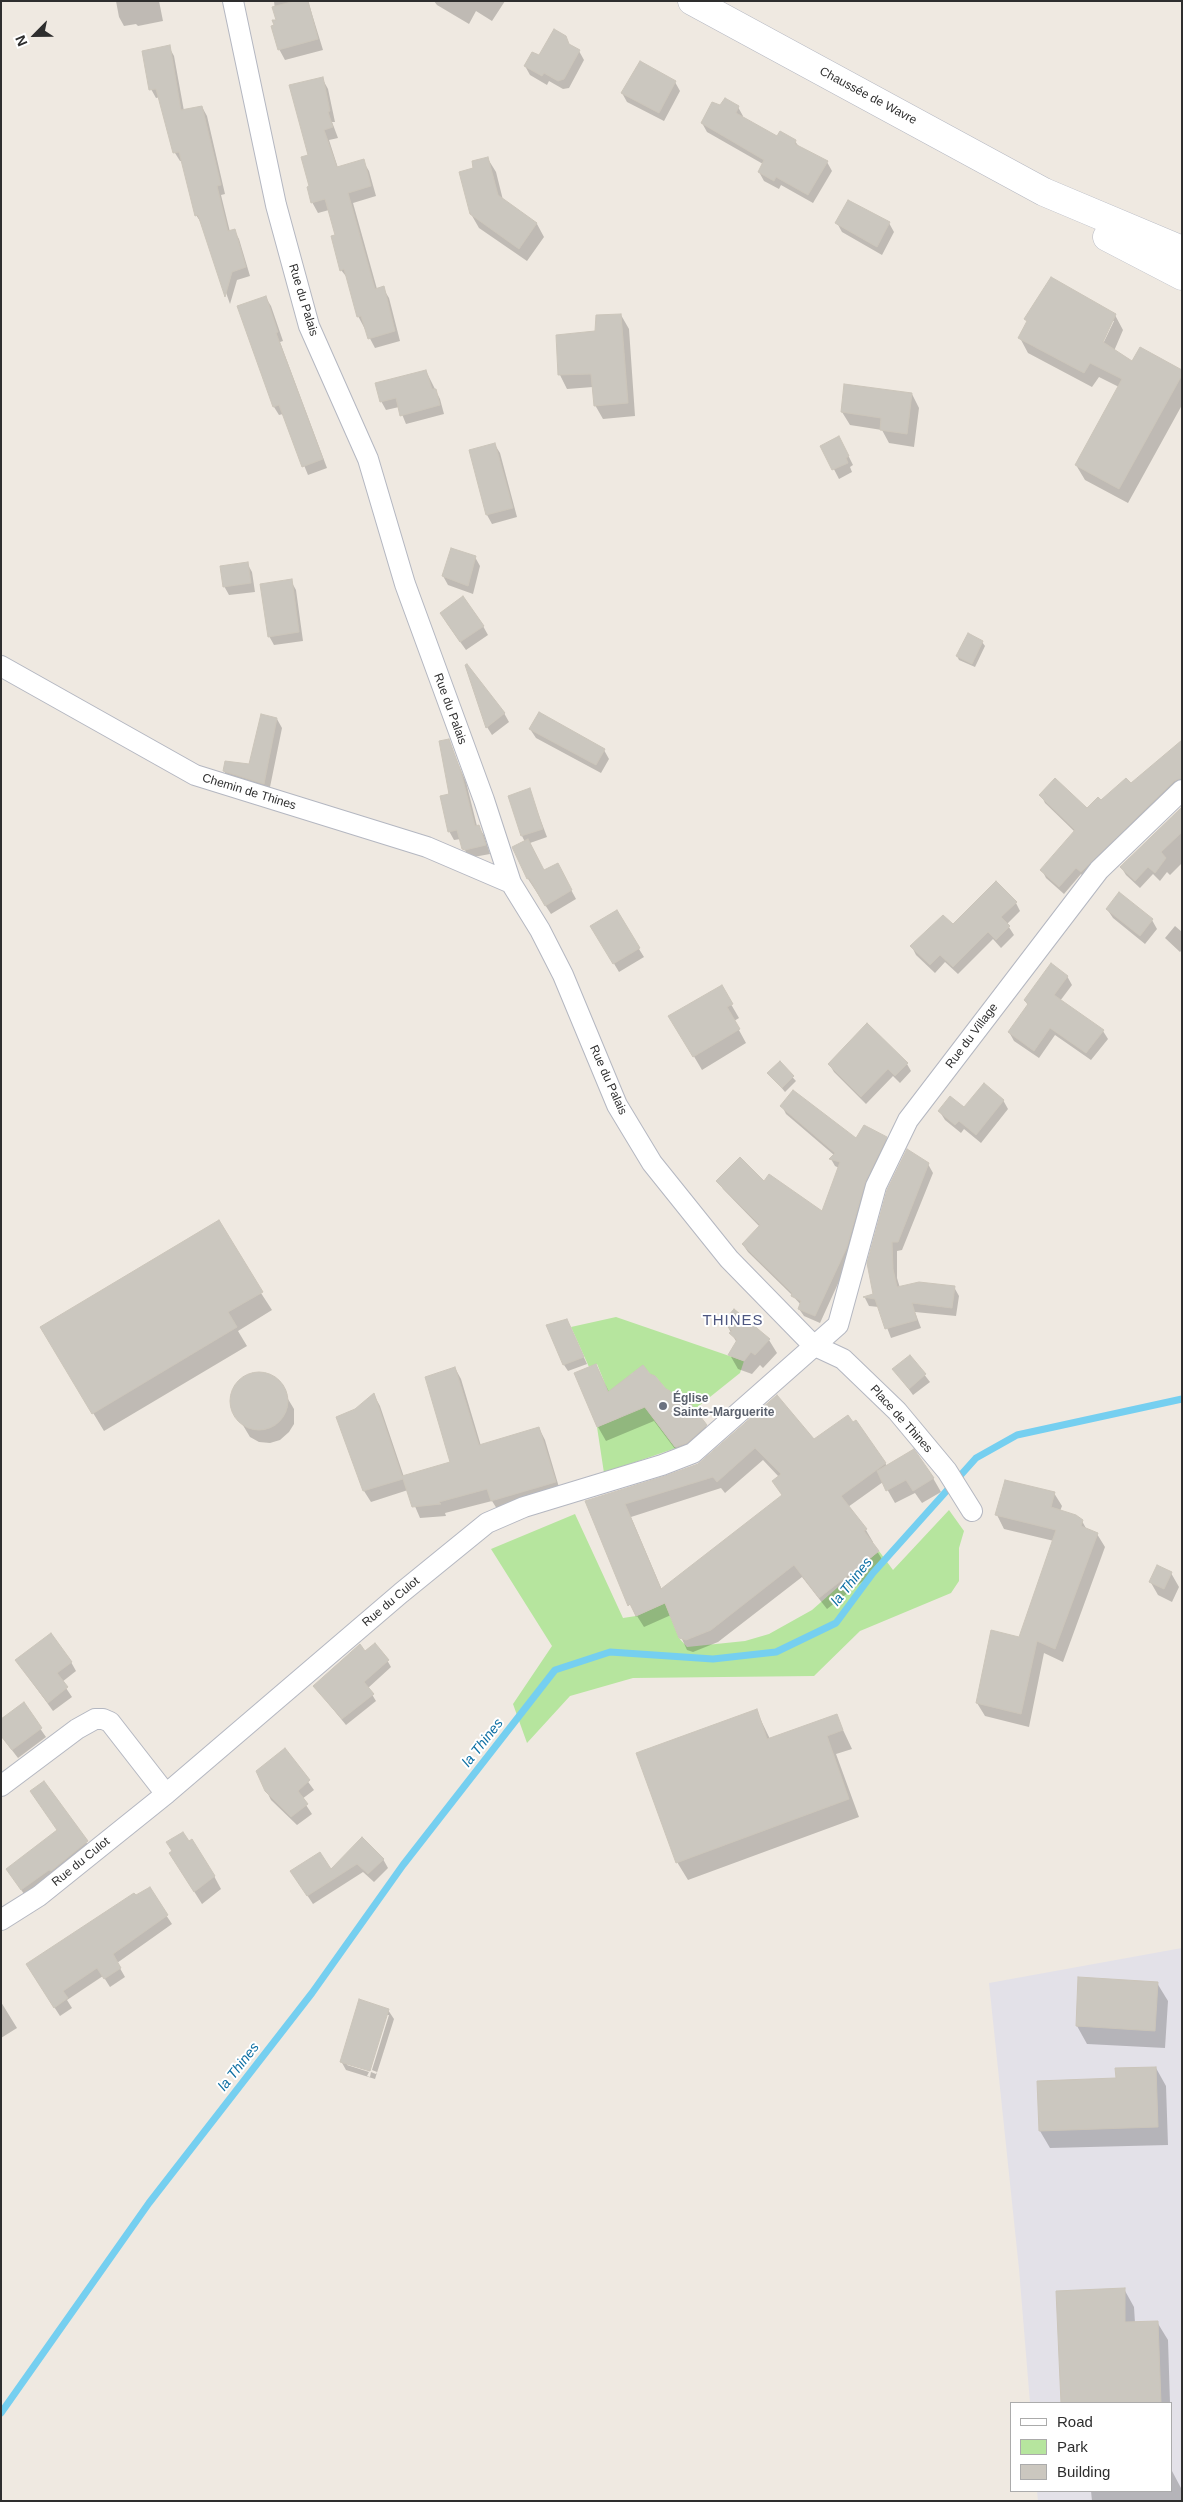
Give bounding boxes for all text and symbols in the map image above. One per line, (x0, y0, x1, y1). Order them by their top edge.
north arrow (10, 10, 60, 60)
text: N (12, 33, 31, 49)
street label: Chaussée de Wavre (817, 64, 919, 128)
street label: Rue du Palais (285, 262, 321, 338)
street label: Rue du Palais (430, 671, 470, 747)
street label: Chemin de Thines (200, 771, 298, 813)
street label: Rue du Village (943, 1001, 1001, 1071)
street label: Rue du Palais (586, 1043, 630, 1117)
district label: THINES (702, 1312, 764, 1330)
street label: Place de Thines (867, 1382, 935, 1456)
place label: Église Sainte-Marguerite (673, 1392, 774, 1420)
marker: Église Sainte-Marguerite (657, 1400, 669, 1412)
water label: la Thines (828, 1554, 876, 1610)
street label: Rue du Culot (360, 1574, 422, 1630)
water label: la Thines (459, 1715, 507, 1771)
street label: Rue du Culot (49, 1834, 113, 1890)
water label: la Thines (215, 2039, 263, 2095)
legend (1010, 2402, 1173, 2492)
text: Road (1057, 2413, 1093, 2430)
text: Park (1057, 2438, 1088, 2455)
text: Building (1057, 2463, 1110, 2480)

